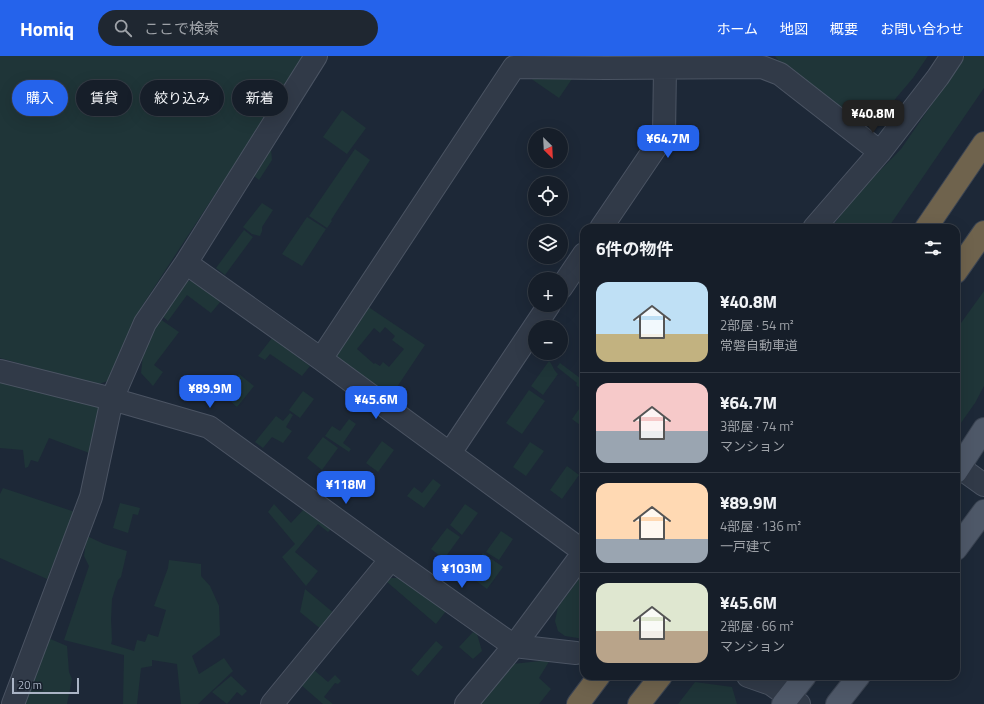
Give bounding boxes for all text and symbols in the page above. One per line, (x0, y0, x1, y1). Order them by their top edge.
search box (98, 10, 378, 46)
text: Homiq (20, 14, 74, 43)
icon: search (112, 17, 134, 39)
text: ここで検索 (144, 17, 219, 40)
text: ホーム (716, 18, 758, 39)
text: 地図 (780, 18, 808, 39)
text: 概要 (830, 18, 858, 39)
text: お問い合わせ (880, 18, 964, 39)
chip: 購入 (12, 80, 68, 116)
chip: 賃貸 (76, 80, 132, 116)
chip: 絞り込み (140, 80, 224, 116)
chip: 新着 (232, 80, 288, 116)
pin: ¥40.8M (840, 100, 906, 134)
text: ¥40.8M (851, 103, 895, 123)
pin: ¥64.7M (635, 125, 701, 159)
north arrow (528, 128, 568, 168)
map controls (528, 128, 568, 360)
text: ¥64.7M (646, 128, 690, 148)
button: locate (528, 176, 568, 216)
button: layers (528, 224, 568, 264)
text: 6件の物件 (596, 236, 674, 262)
icon: filters (922, 237, 944, 259)
button: + (528, 272, 568, 312)
text: ¥40.8M (720, 289, 777, 315)
icon: home (628, 298, 676, 346)
text: 2部屋 · 54 m² (720, 315, 794, 335)
button: − (528, 320, 568, 360)
text: 常磐自動車道 (720, 335, 798, 355)
pin: ¥89.9M (177, 375, 243, 409)
text: ¥89.9M (188, 378, 232, 398)
pin: ¥45.6M (343, 386, 409, 420)
text: ¥45.6M (354, 389, 398, 409)
text: ¥64.7M (720, 390, 777, 416)
icon: home (628, 399, 676, 447)
text: 3部屋 · 74 m² (720, 416, 794, 436)
text: マンション (720, 436, 785, 456)
pin: ¥118M (318, 471, 374, 505)
text: ¥118M (326, 474, 366, 494)
text: ¥89.9M (720, 490, 777, 516)
icon: home (628, 499, 676, 547)
text: 4部屋 · 136 m² (720, 516, 801, 536)
text: 一戸建て (720, 536, 772, 556)
pin: ¥103M (434, 555, 490, 589)
text: ¥103M (442, 558, 482, 578)
text: ¥45.6M (720, 590, 777, 616)
icon: home (628, 599, 676, 647)
text: 2部屋 · 66 m² (720, 616, 794, 636)
text: マンション (720, 636, 785, 656)
scale bar (12, 676, 79, 695)
text: 20 m (18, 677, 42, 693)

